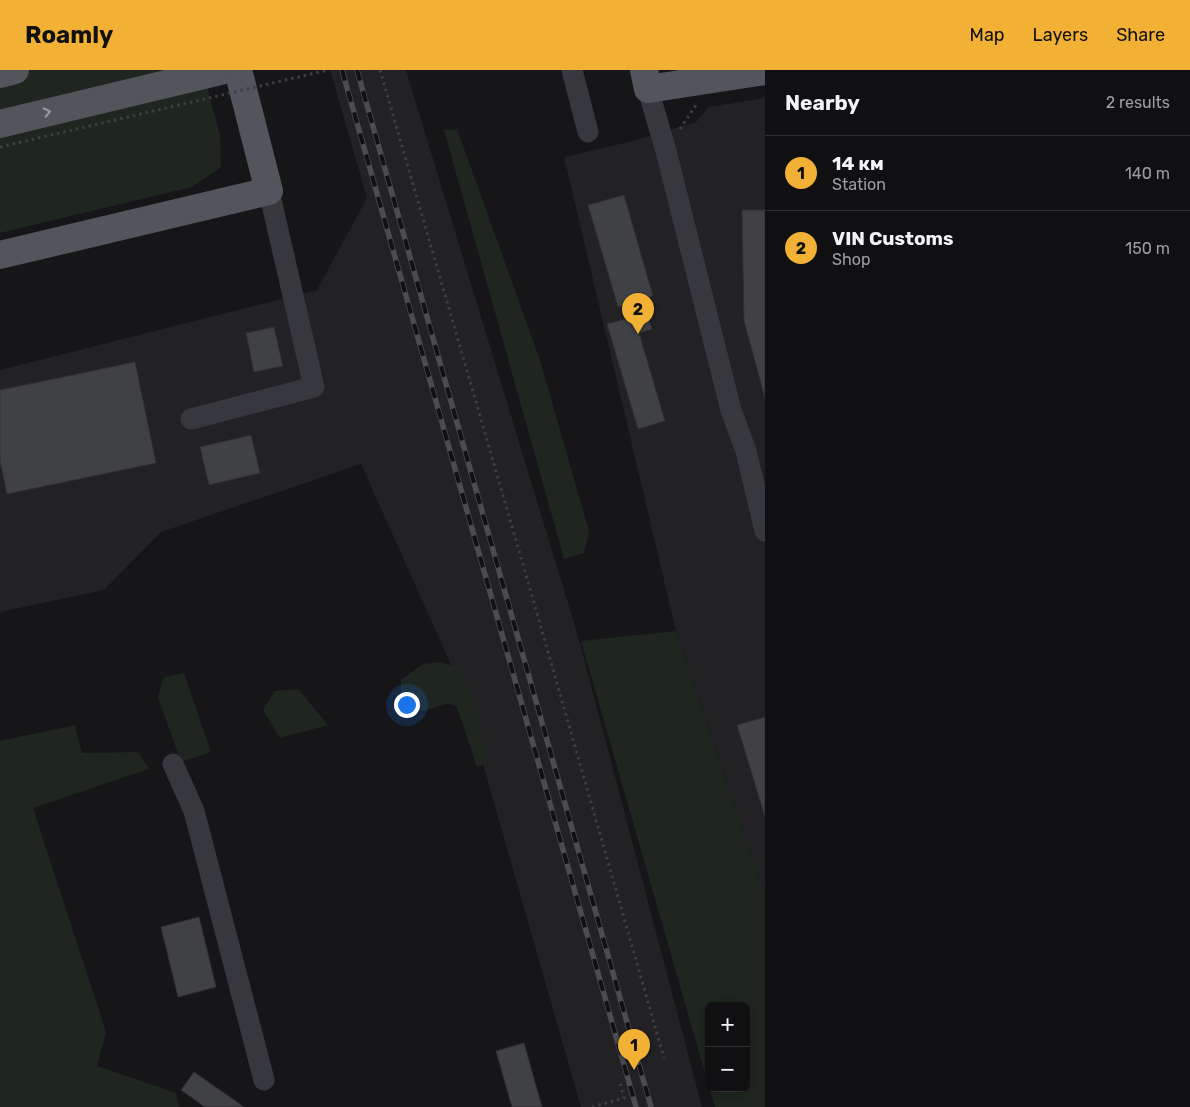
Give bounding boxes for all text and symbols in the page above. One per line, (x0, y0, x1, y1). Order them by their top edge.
text: Roamly (25, 21, 113, 49)
text: Map (970, 24, 1005, 46)
text: Layers (1033, 24, 1088, 46)
text: Share (1116, 24, 1165, 46)
text: Nearby (785, 90, 860, 115)
text: 2 results (1106, 93, 1170, 112)
one-way arrow (43, 107, 52, 118)
text: 14 км (832, 152, 884, 175)
text: 1 (797, 164, 805, 183)
text: 140 m (1125, 164, 1170, 183)
text: Station (832, 175, 886, 194)
text: VIN Customs (832, 227, 953, 250)
text: 2 (796, 239, 806, 258)
text: 150 m (1125, 239, 1170, 258)
text: Shop (832, 250, 870, 269)
pin: 2 (622, 293, 654, 334)
your location (394, 692, 420, 718)
map controls (705, 1002, 750, 1092)
button: + (705, 1002, 750, 1047)
pin: 1 (618, 1029, 650, 1070)
button: − (705, 1047, 750, 1092)

